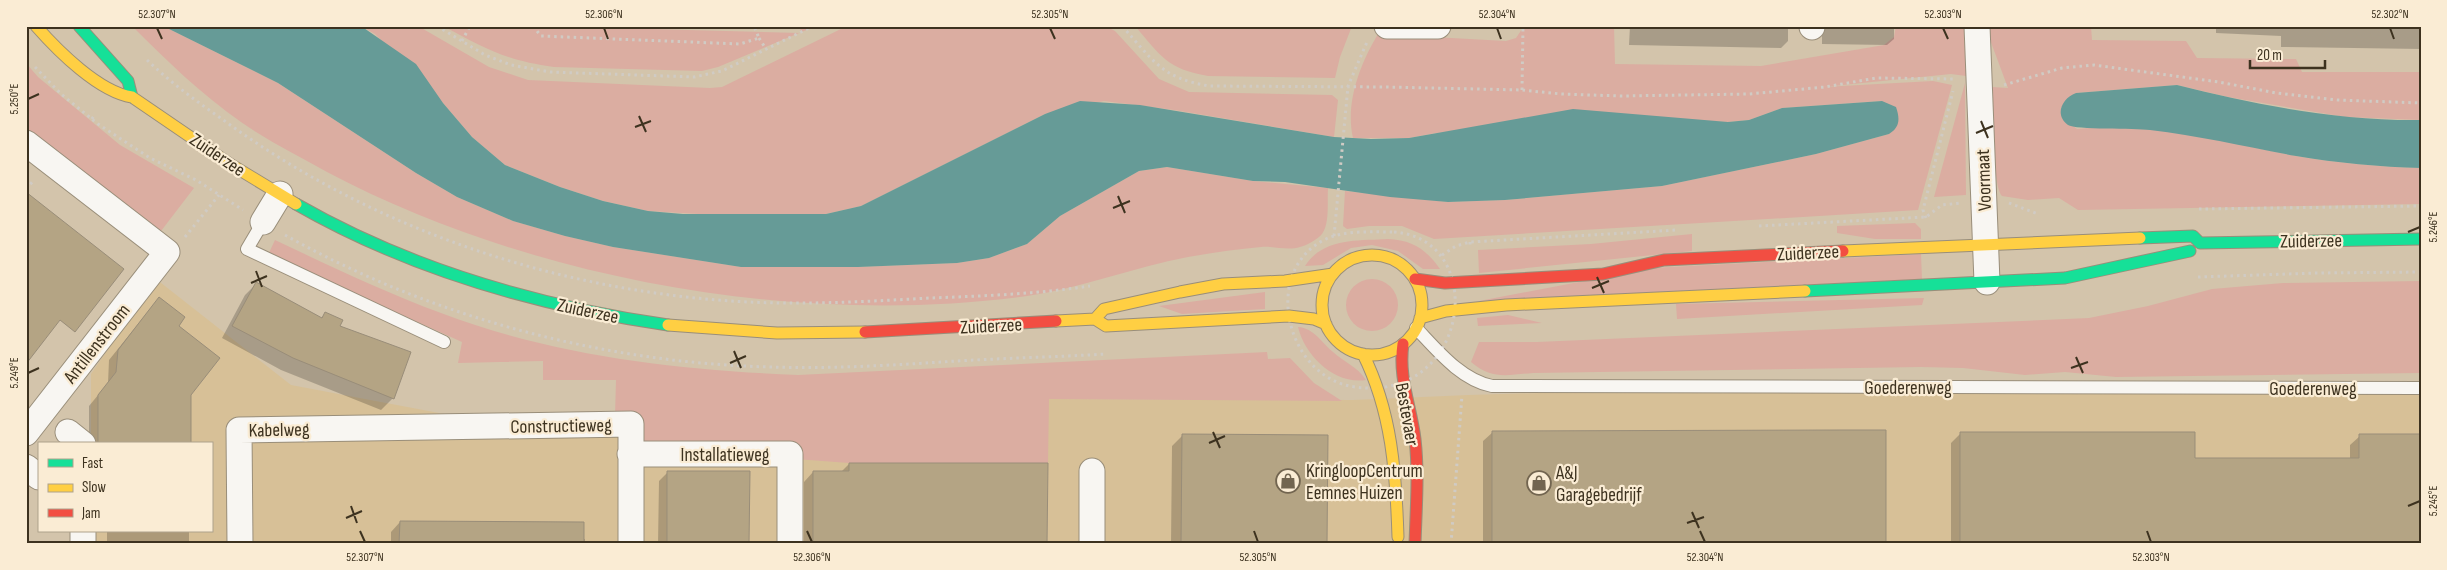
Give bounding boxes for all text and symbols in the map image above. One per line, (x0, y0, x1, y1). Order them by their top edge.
text: 52.307°N (138, 7, 176, 22)
text: 52.306°N (585, 7, 623, 22)
text: 52.305°N (1032, 7, 1068, 22)
text: 52.304°N (1479, 7, 1515, 22)
text: 52.303°N (1924, 7, 1962, 22)
text: 52.302°N (2371, 7, 2409, 22)
scale bar (2250, 38, 2324, 70)
text: 20 m (2257, 46, 2282, 65)
text: 5.250°E (7, 83, 22, 115)
street label: Zuiderzee (185, 128, 249, 182)
street label: Voormaat (1972, 148, 1997, 211)
text: 5.246°E (2426, 211, 2441, 243)
street label: Zuiderzee (2280, 229, 2342, 254)
street label: Zuiderzee (1777, 240, 1840, 267)
street label: Zuiderzee (555, 294, 620, 329)
street label: Antillenstroom (58, 300, 135, 389)
street label: Zuiderzee (960, 313, 1023, 340)
text: 5.249°E (7, 357, 22, 389)
street label: Goederenweg (1864, 377, 1952, 400)
street label: Goederenweg (2269, 378, 2357, 401)
street label: Bestevaer (1390, 381, 1423, 448)
street label: Constructieweg (510, 414, 612, 439)
street label: Kabelweg (248, 418, 310, 443)
legend (38, 442, 212, 532)
street label: Installatieweg (681, 444, 770, 467)
text: Fast (82, 454, 104, 473)
place label: KringloopCentrum Eemnes Huizen (1306, 460, 1423, 505)
place label: A&J Garagebedrijf (1555, 462, 1642, 507)
shop icon: KringloopCentrum Eemnes Huizen (1275, 468, 1301, 494)
shop icon: A&J Garagebedrijf (1526, 470, 1552, 496)
text: Slow (82, 478, 106, 497)
text: 5.245°E (2426, 486, 2441, 516)
text: Jam (81, 504, 100, 523)
text: 52.307°N (346, 550, 384, 565)
text: 52.306°N (793, 550, 831, 565)
text: 52.305°N (1240, 550, 1276, 565)
text: 52.304°N (1687, 550, 1723, 565)
text: 52.303°N (2132, 550, 2170, 565)

